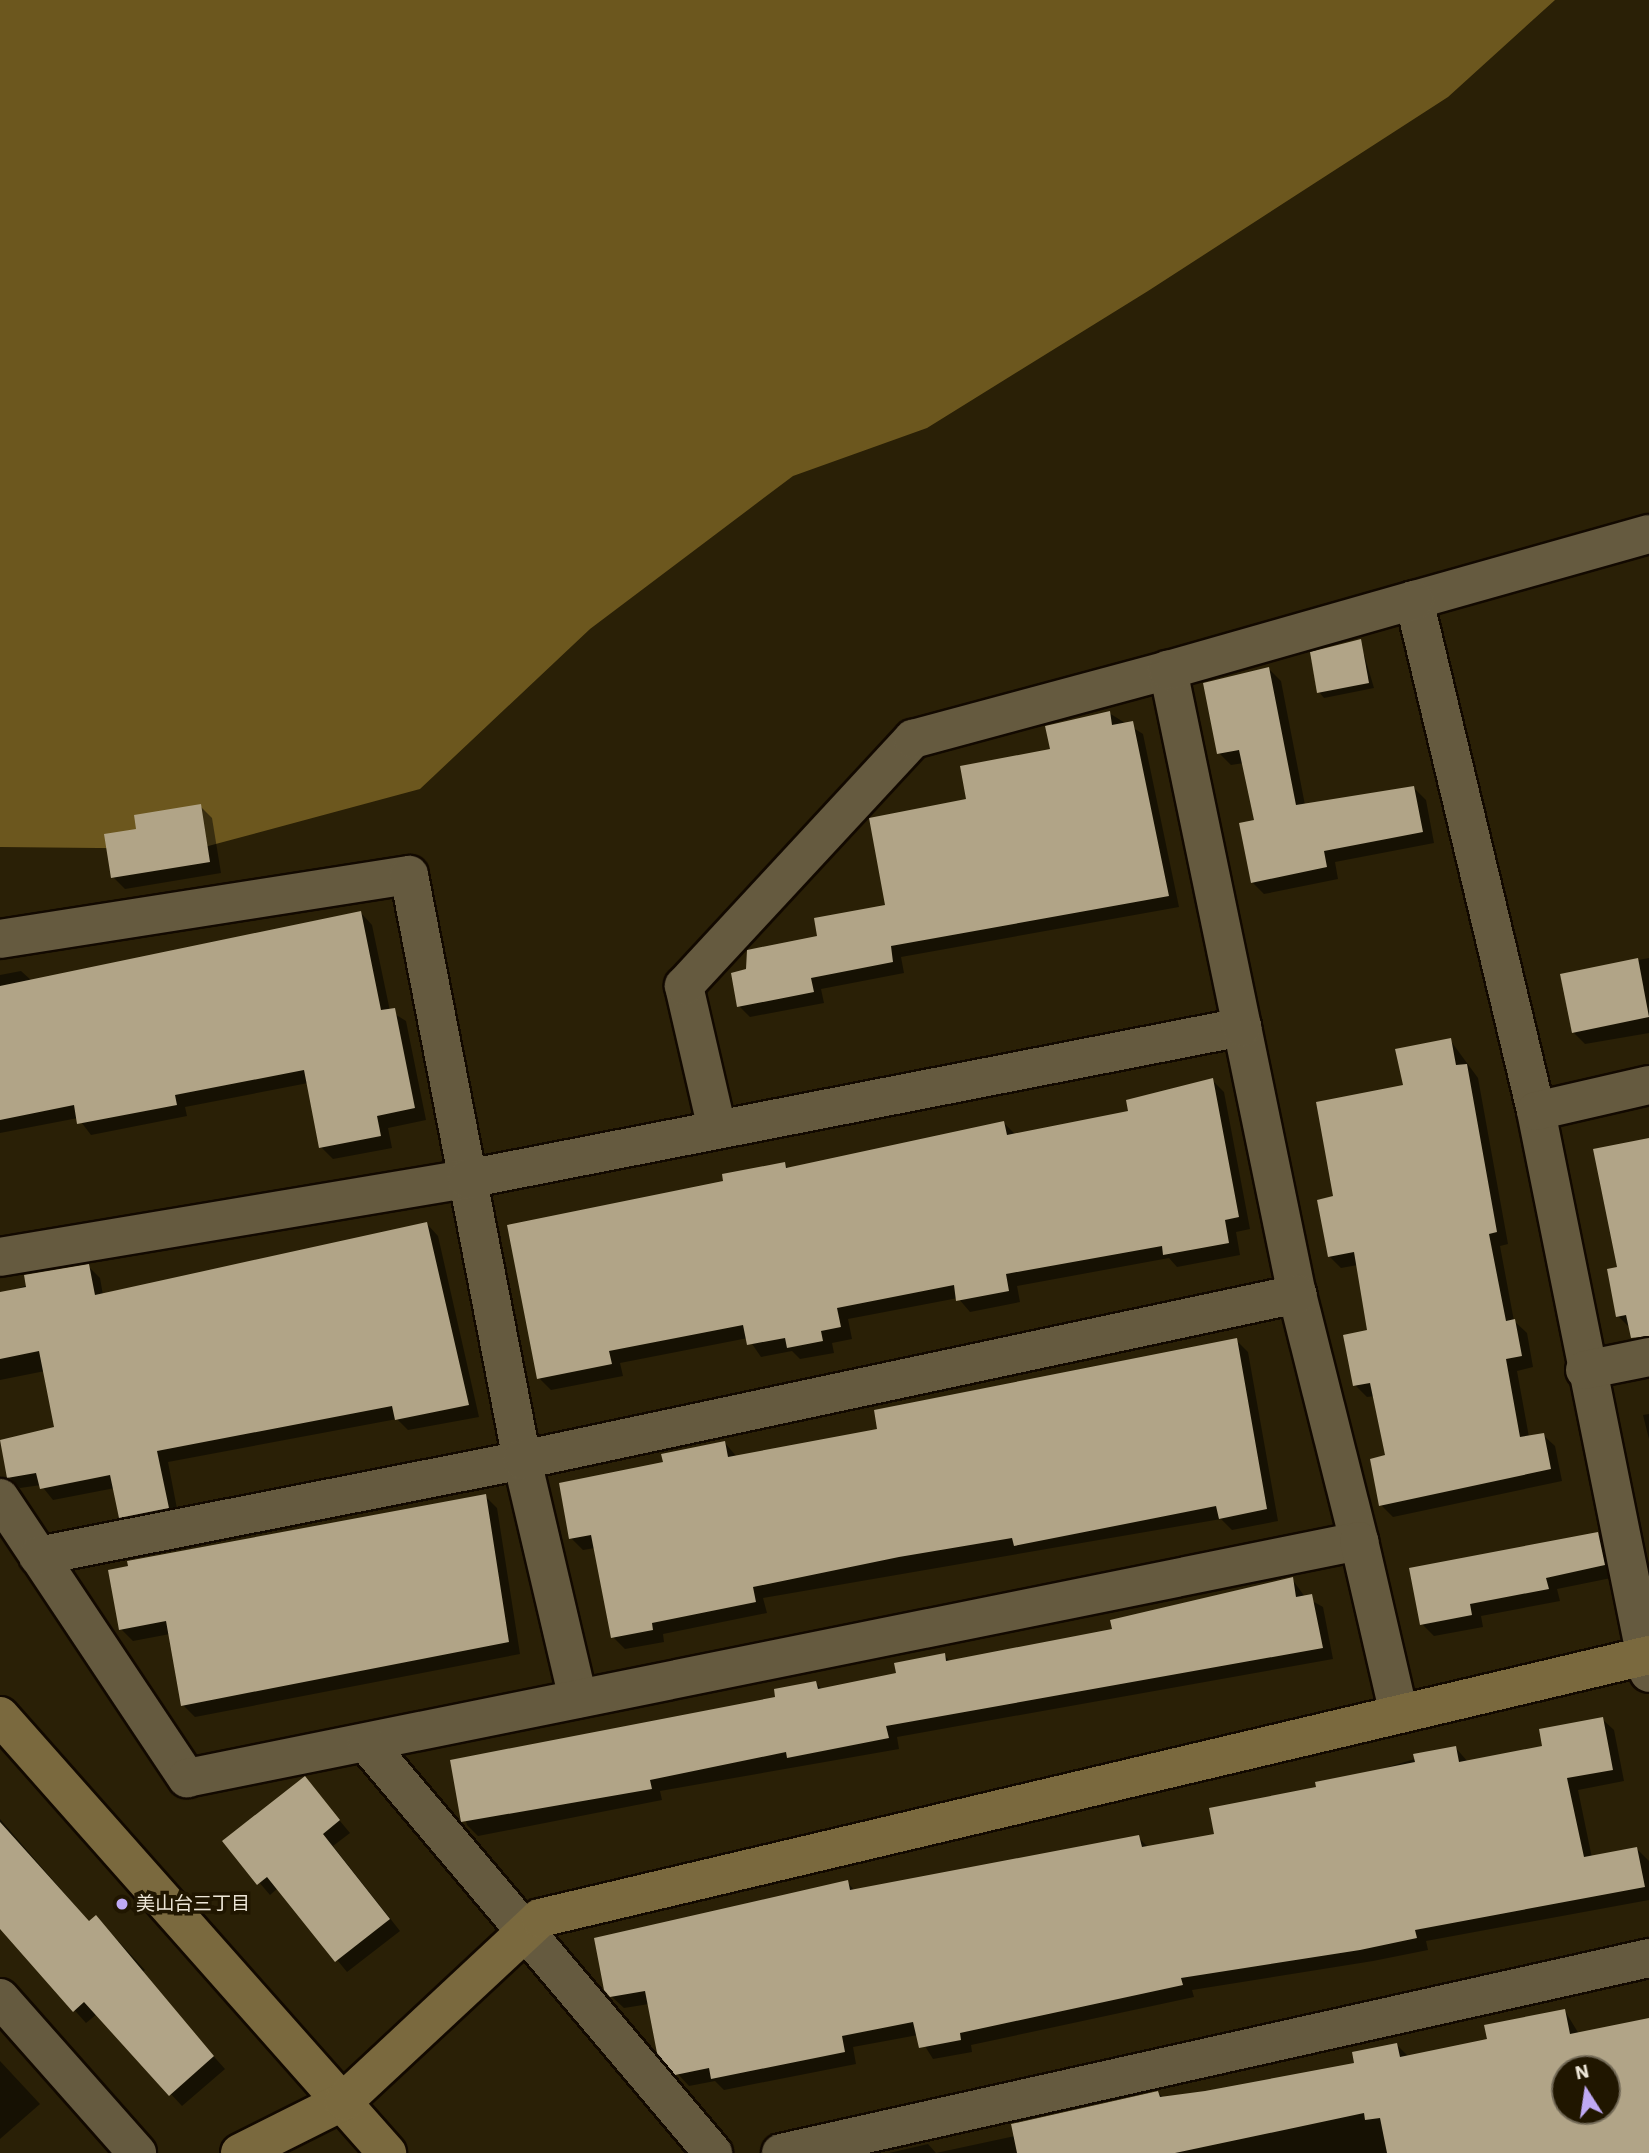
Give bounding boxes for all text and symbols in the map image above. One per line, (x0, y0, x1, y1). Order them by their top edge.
place label: 美山台三丁目 (136, 1893, 250, 1915)
marker: 美山台三丁目 (114, 1896, 130, 1912)
north arrow (1551, 2055, 1621, 2125)
text: N (1573, 2058, 1591, 2085)

